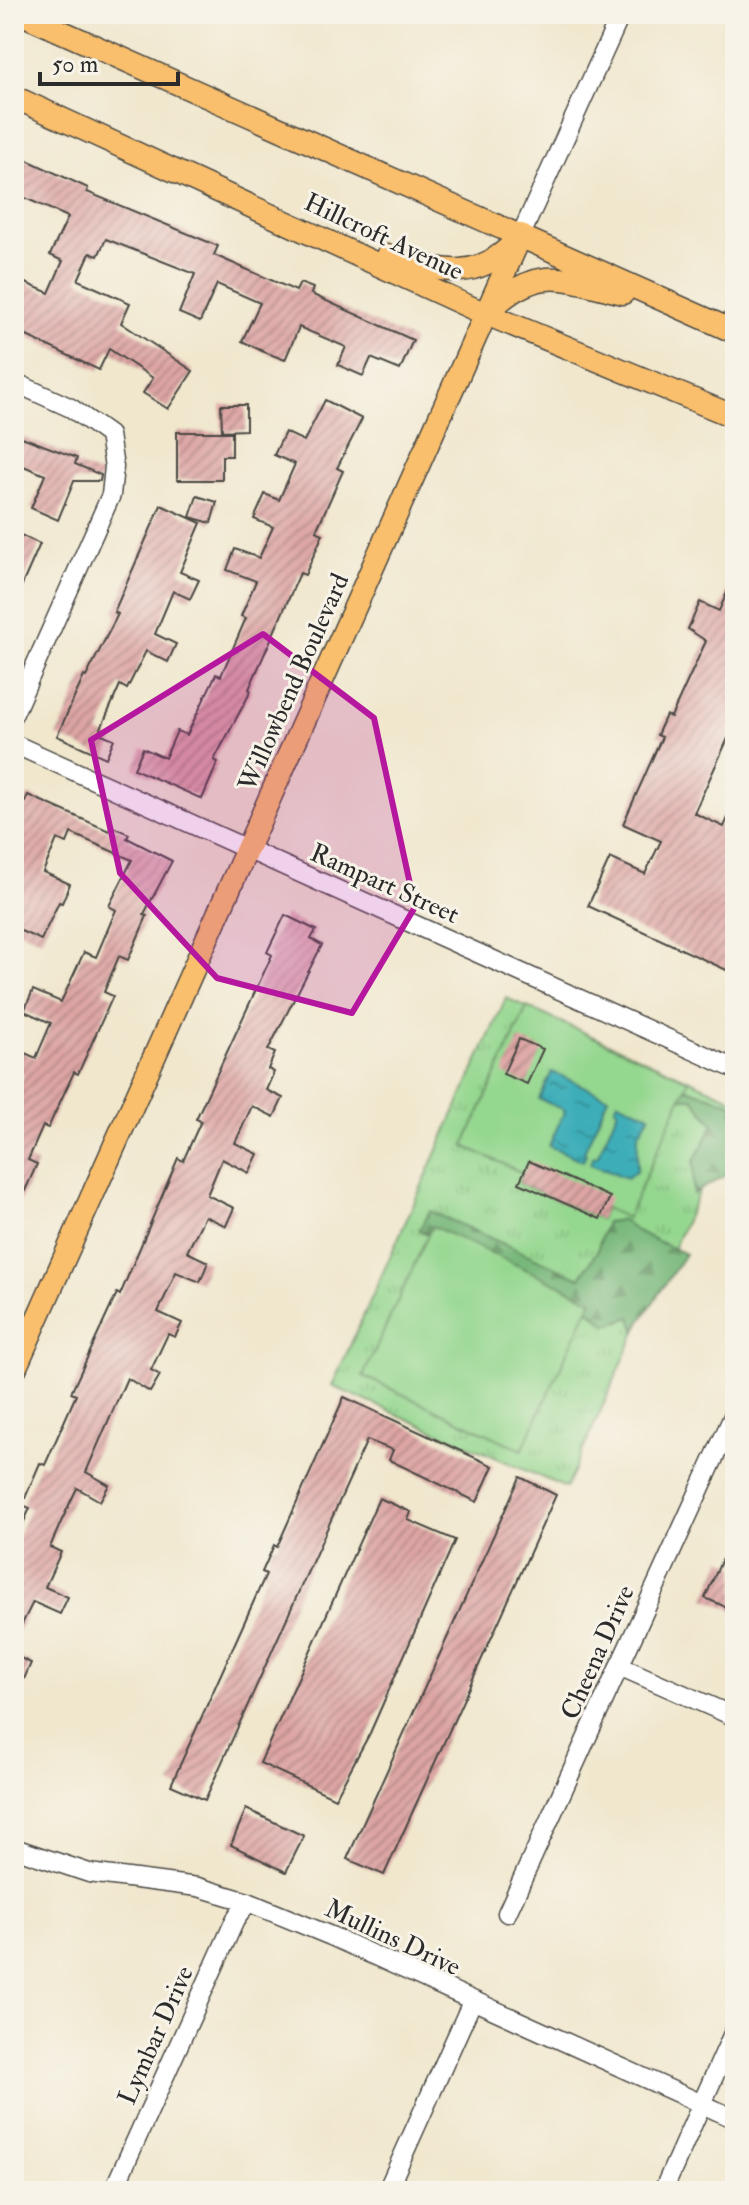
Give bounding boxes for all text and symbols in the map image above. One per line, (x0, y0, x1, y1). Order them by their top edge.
scale bar (40, 36, 178, 86)
text: 50 m (52, 49, 99, 80)
street label: Hillcroft Avenue (299, 186, 468, 288)
street label: Willowbend Boulevard (231, 568, 356, 797)
street label: Rampart Street (305, 837, 464, 932)
street label: Cheena Drive (554, 1580, 642, 1724)
street label: Mullins Drive (320, 1893, 466, 1983)
street label: Lymbar Drive (111, 1961, 201, 2110)

